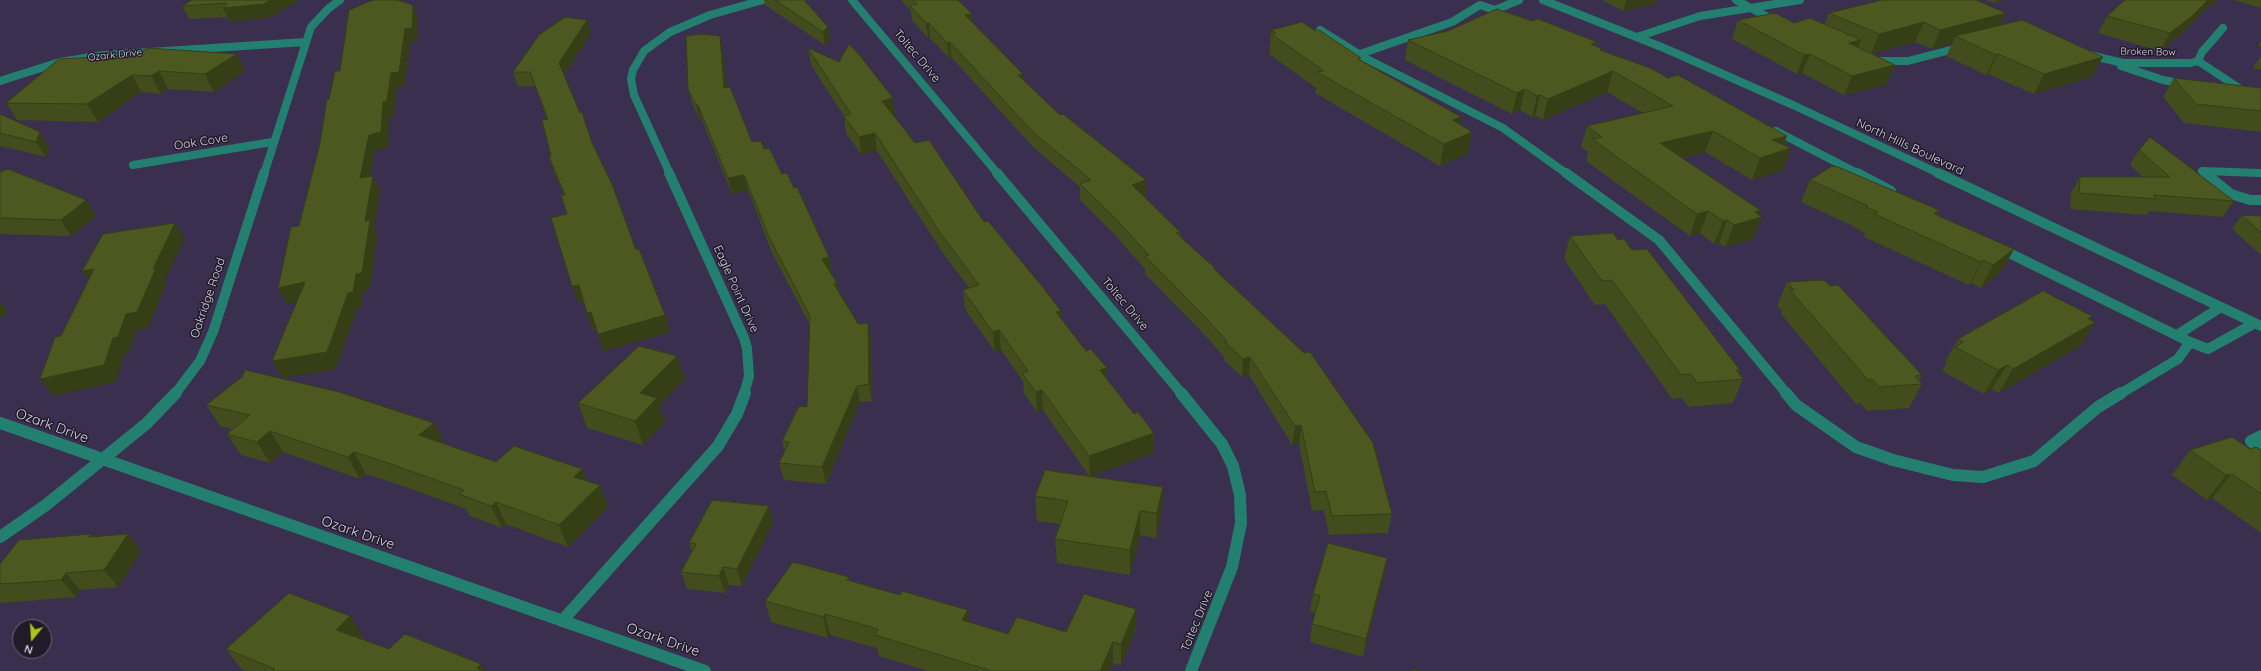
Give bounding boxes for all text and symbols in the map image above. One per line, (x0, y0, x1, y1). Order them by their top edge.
street label: Toltec Drive (891, 26, 943, 86)
street label: Ozark Drive (87, 46, 143, 64)
street label: Broken Bow (2120, 46, 2176, 58)
street label: North Hills Boulevard (1854, 116, 1966, 178)
street label: Oak Cove (173, 131, 229, 153)
street label: Eagle Point Drive (710, 243, 762, 335)
street label: Oakridge Road (187, 256, 229, 340)
street label: Toltec Drive (1099, 274, 1151, 334)
street label: Ozark Drive (13, 405, 91, 447)
street label: Ozark Drive (319, 513, 397, 553)
street label: Toltec Drive (1178, 588, 1216, 654)
north arrow (12, 619, 52, 659)
street label: Ozark Drive (624, 620, 702, 660)
text: N (23, 642, 35, 657)

